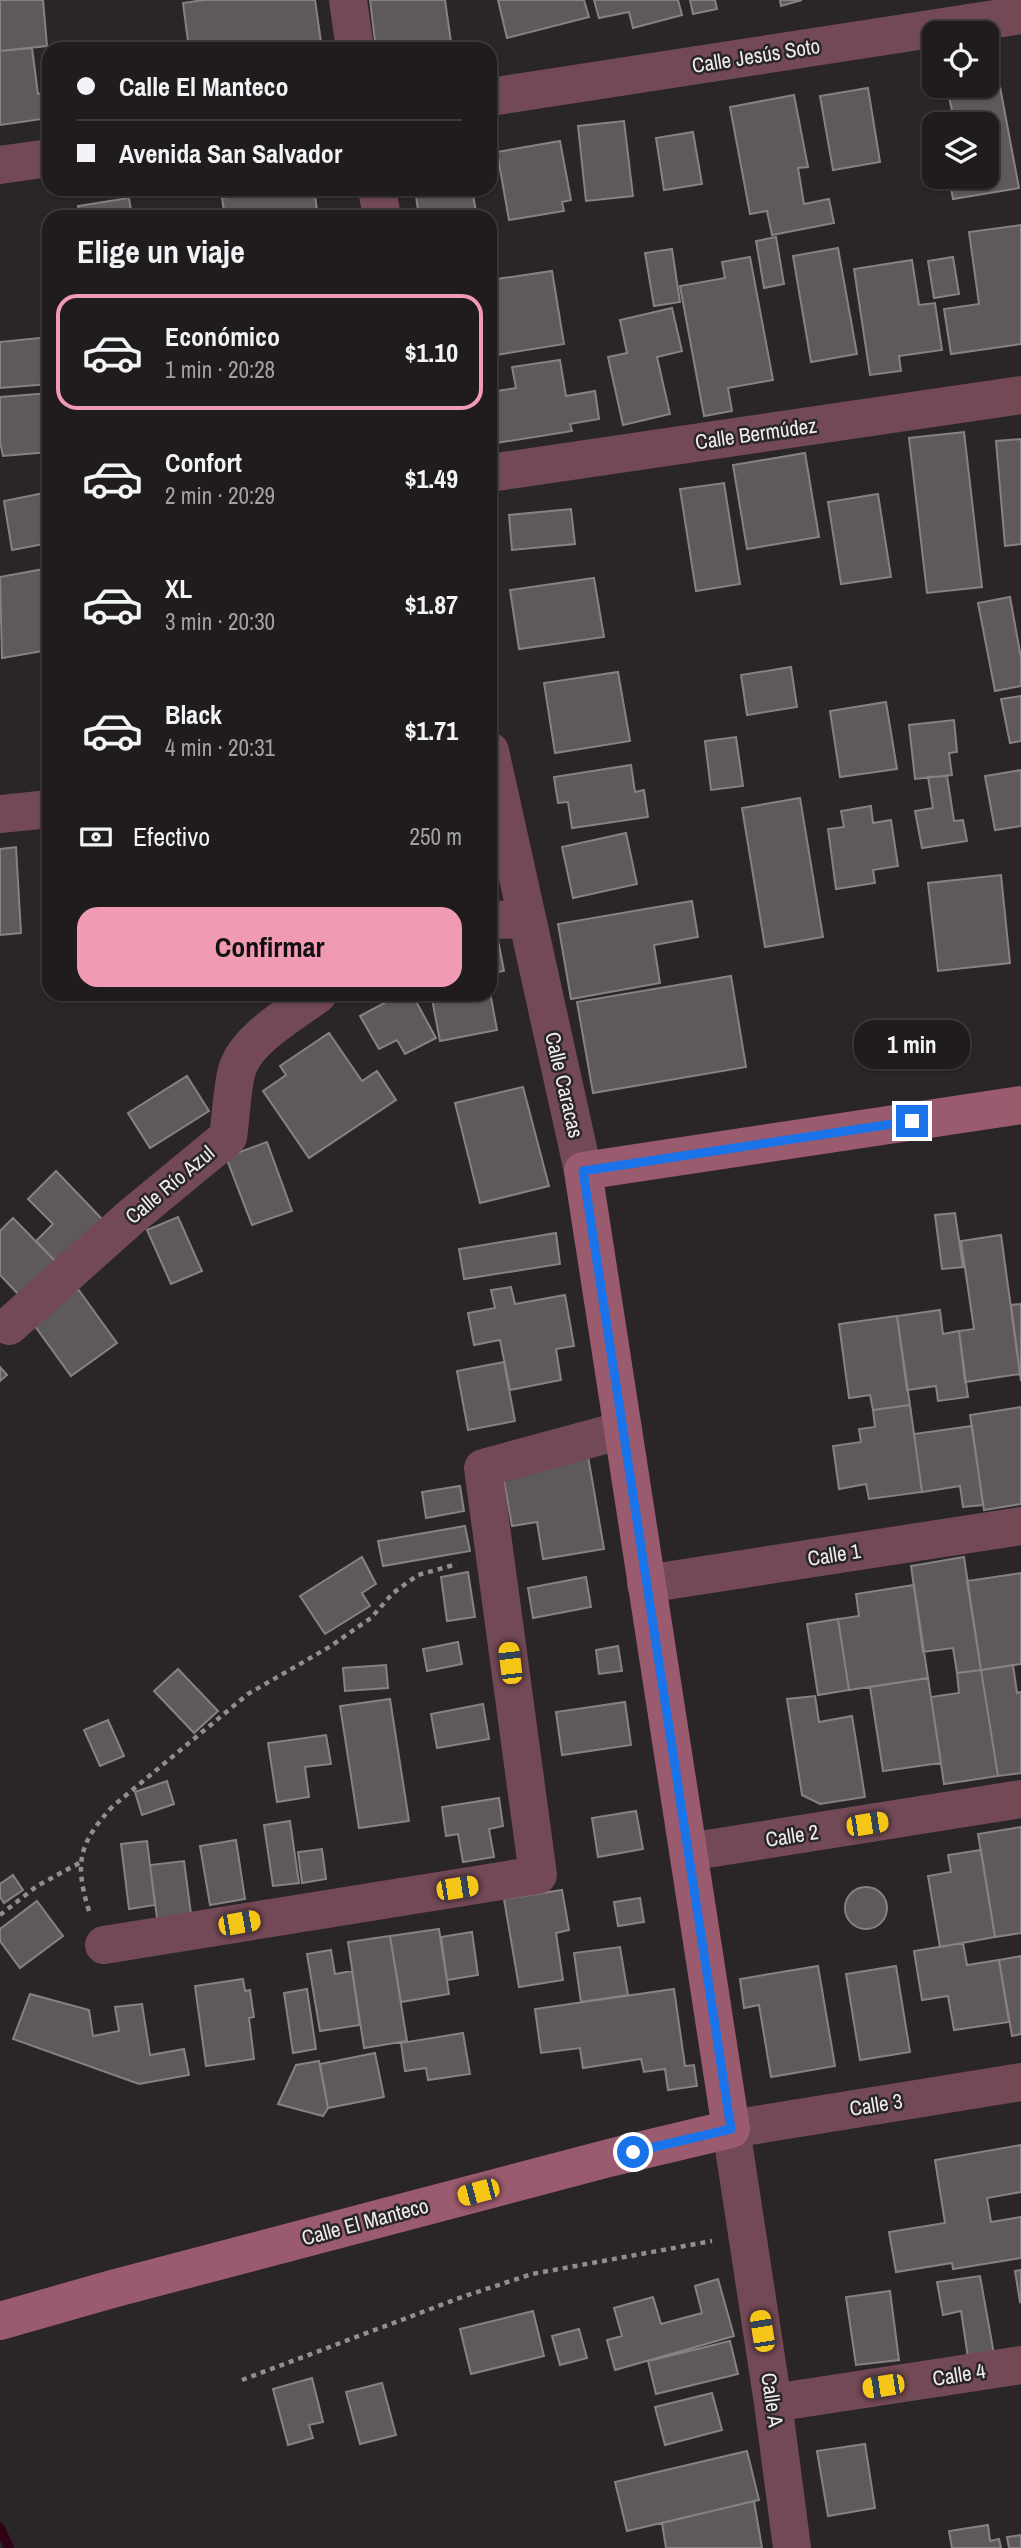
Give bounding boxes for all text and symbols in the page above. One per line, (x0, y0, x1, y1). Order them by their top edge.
map controls (922, 21, 999, 189)
button: locate (922, 21, 999, 98)
street label: Calle Jesús Soto (690, 31, 822, 80)
text: Calle El Manteco (119, 69, 288, 104)
button: layers (922, 112, 999, 189)
text: Avenida San Salvador (119, 136, 342, 171)
text: Elige un viaje (77, 230, 245, 273)
text: Económico (165, 319, 280, 354)
icon: car (81, 321, 144, 384)
text: $1.10 (405, 335, 458, 370)
text: 1 min · 20:28 (165, 354, 275, 385)
street label: Calle Bermúdez (693, 411, 819, 456)
text: Confort (165, 445, 242, 480)
icon: car (81, 447, 144, 510)
text: $1.49 (405, 461, 458, 496)
text: 2 min · 20:29 (165, 480, 275, 511)
text: XL (165, 571, 192, 606)
icon: car (81, 573, 144, 636)
text: $1.87 (405, 587, 458, 622)
text: 3 min · 20:30 (165, 606, 275, 637)
text: Black (165, 697, 222, 732)
icon: car (81, 699, 144, 762)
text: $1.71 (405, 713, 458, 748)
text: 4 min · 20:31 (165, 732, 275, 763)
icon: cash (77, 818, 115, 856)
text: Efectivo (133, 819, 210, 854)
text: 250 m (410, 821, 462, 852)
button: Confirmar (77, 907, 462, 987)
callout: 1 min (854, 1020, 970, 1068)
street label: Calle Caracas (538, 1029, 591, 1141)
text: 1 min (887, 1029, 937, 1060)
route end (896, 1105, 928, 1137)
street label: Calle Río Azul (119, 1139, 220, 1230)
street label: Calle 1 (805, 1536, 863, 1573)
car (498, 1641, 523, 1685)
car (845, 1810, 890, 1838)
street label: Calle 2 (763, 1817, 821, 1854)
car (435, 1874, 480, 1902)
car (217, 1909, 262, 1937)
street label: Calle 3 (847, 2086, 905, 2123)
route start (617, 2136, 649, 2168)
car (455, 2176, 502, 2208)
street label: Calle El Manteco (298, 2191, 431, 2252)
car (749, 2309, 776, 2353)
street label: Calle 4 (930, 2356, 988, 2393)
street label: Calle A (754, 2371, 791, 2429)
car (861, 2372, 906, 2400)

